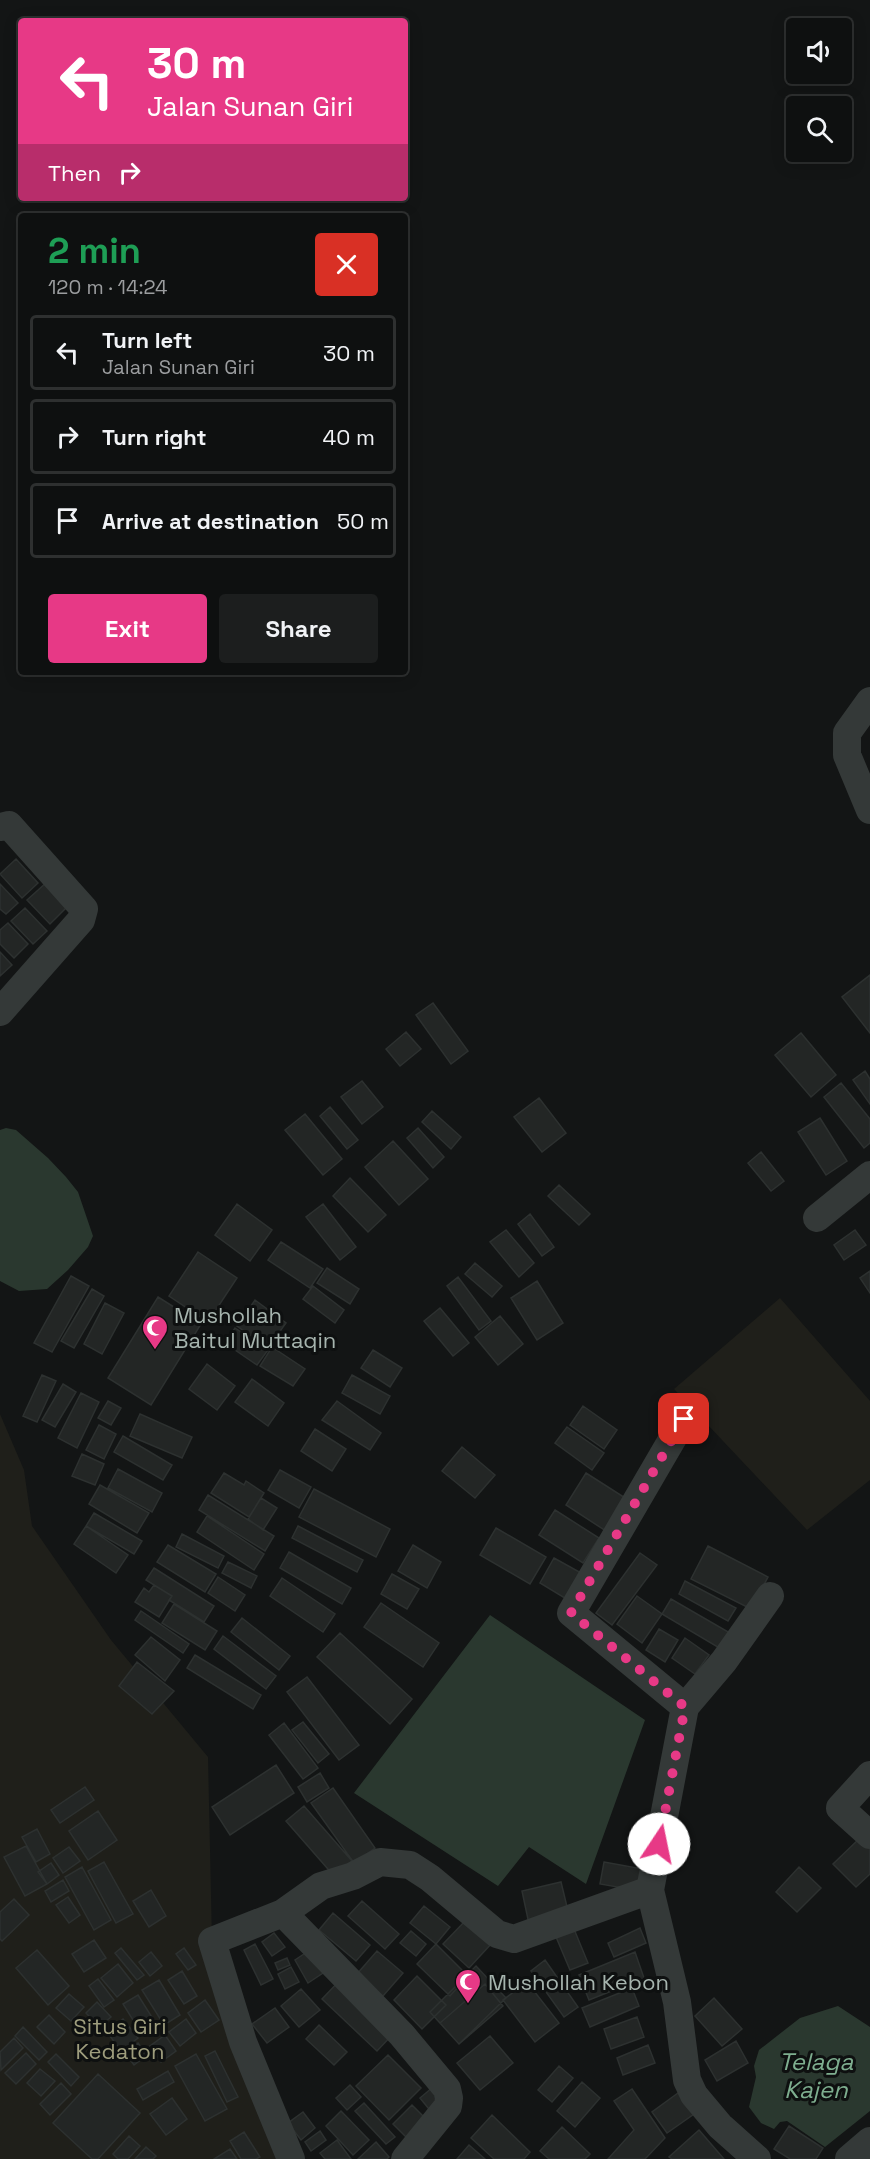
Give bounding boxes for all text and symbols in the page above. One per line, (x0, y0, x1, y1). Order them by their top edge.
map controls (786, 18, 852, 162)
button: sound (786, 18, 852, 84)
text: 30 m (147, 37, 246, 90)
icon: left (48, 42, 126, 120)
text: Jalan Sunan Giri (147, 89, 353, 124)
button: search (786, 96, 852, 162)
icon: right (113, 156, 146, 189)
text: Then (48, 159, 101, 187)
text: 2 min (48, 228, 141, 274)
button: close (315, 233, 378, 296)
text: 120 m · 14:24 (48, 274, 168, 300)
text: Turn left (102, 326, 192, 354)
icon: left (51, 336, 84, 369)
text: 30 m (323, 339, 375, 367)
text: Jalan Sunan Giri (102, 354, 255, 380)
icon: right (51, 420, 84, 453)
text: Turn right (102, 423, 207, 451)
text: 40 m (323, 423, 375, 451)
icon: arrive (51, 504, 84, 537)
text: Arrive at destination (102, 507, 319, 535)
text: 50 m (337, 507, 389, 535)
button: Exit (48, 594, 207, 663)
button: Share (219, 594, 378, 663)
place label: Mushollah Baitul Muttaqin (174, 1301, 336, 1354)
mosque icon: Mushollah Baitul Muttaqin (140, 1313, 170, 1351)
pin (658, 1393, 709, 1444)
icon: arrive (667, 1402, 700, 1435)
position arrow (627, 1812, 691, 1876)
mosque icon: Mushollah Kebon (453, 1967, 483, 2005)
place label: Mushollah Kebon (488, 1968, 669, 1996)
park label: Situs Giri Kedaton (73, 2012, 167, 2065)
water label: Telaga Kajen (779, 2046, 853, 2105)

